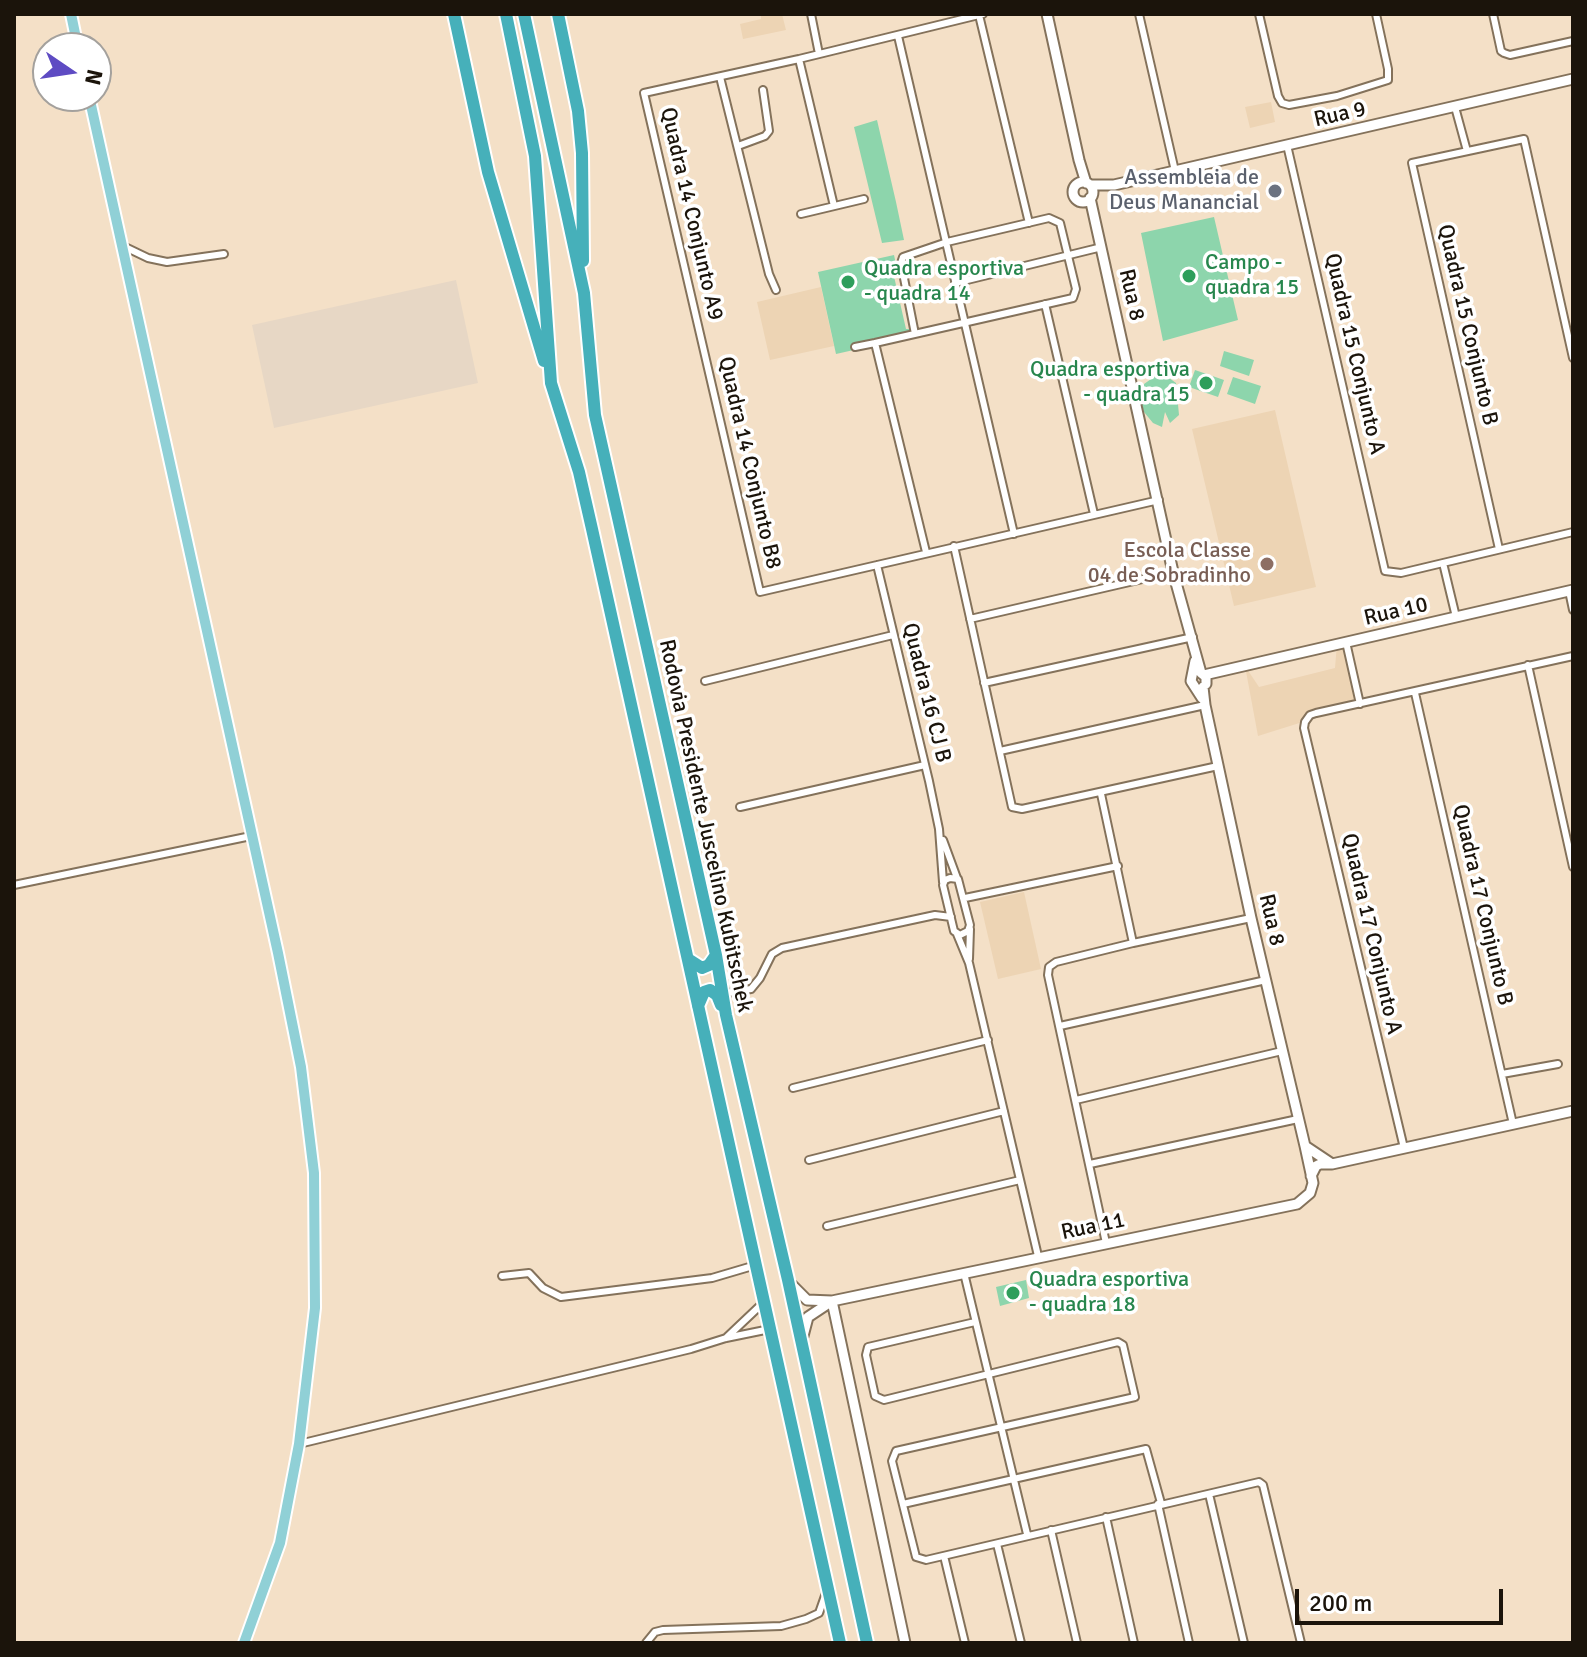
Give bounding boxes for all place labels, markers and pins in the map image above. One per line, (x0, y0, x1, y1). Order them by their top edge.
place label: Assembleia de Deus Manancial (1109, 165, 1259, 216)
marker: Assembleia de Deus Manancial (1266, 182, 1284, 200)
place label: Campo - quadra 15 (1205, 250, 1299, 302)
place label: Quadra esportiva - quadra 14 (864, 256, 1024, 308)
marker: Campo - quadra 15 (1180, 267, 1198, 285)
marker: Quadra esportiva - quadra 14 (839, 273, 857, 291)
place label: Quadra esportiva - quadra 15 (1030, 357, 1190, 408)
marker: Quadra esportiva - quadra 15 (1197, 374, 1215, 392)
place label: Escola Classe 04 de Sobradinho (1088, 538, 1251, 590)
marker: Escola Classe 04 de Sobradinho (1258, 555, 1276, 573)
place label: Quadra esportiva - quadra 18 (1029, 1267, 1189, 1318)
marker: Quadra esportiva - quadra 18 (1004, 1284, 1022, 1302)

